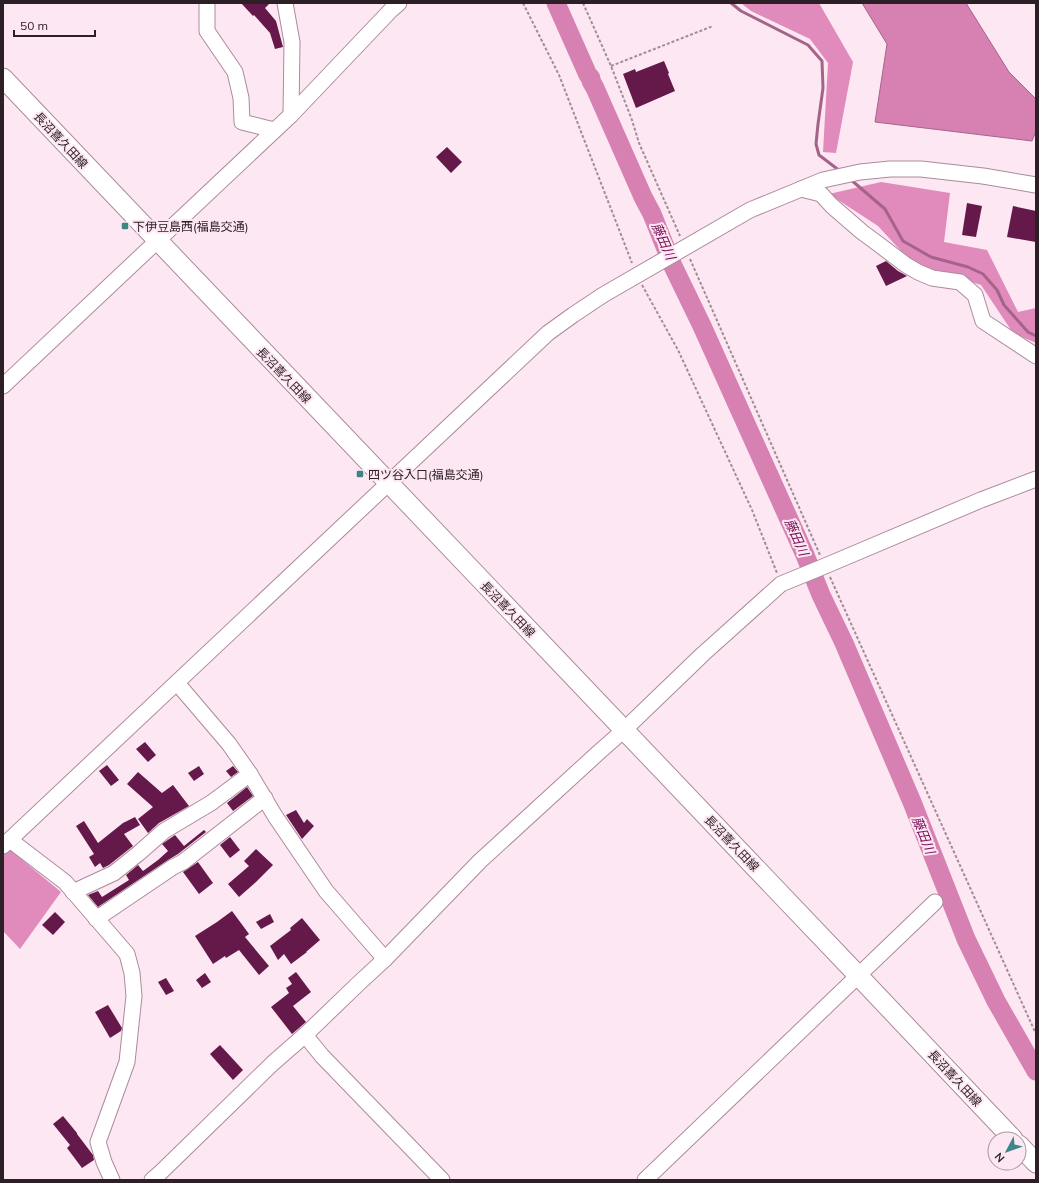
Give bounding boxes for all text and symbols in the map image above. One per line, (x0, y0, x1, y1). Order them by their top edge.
scale bar (14, 12, 95, 38)
text: 50 m (20, 18, 48, 33)
street label: 長沼喜久田線 (31, 109, 91, 171)
place label: 下伊豆島西(福島交通) (133, 219, 249, 234)
water label: 藤田川 (649, 220, 680, 264)
marker: 下伊豆島西(福島交通) (120, 221, 130, 231)
street label: 長沼喜久田線 (254, 344, 314, 406)
place label: 四ツ谷入口(福島交通) (368, 467, 484, 482)
marker: 四ツ谷入口(福島交通) (355, 469, 365, 479)
water label: 藤田川 (782, 516, 813, 560)
street label: 長沼喜久田線 (478, 578, 538, 640)
street label: 長沼喜久田線 (702, 812, 762, 874)
water label: 藤田川 (909, 814, 939, 858)
street label: 長沼喜久田線 (925, 1047, 985, 1109)
north arrow (987, 1131, 1027, 1171)
text: N (991, 1150, 1007, 1165)

